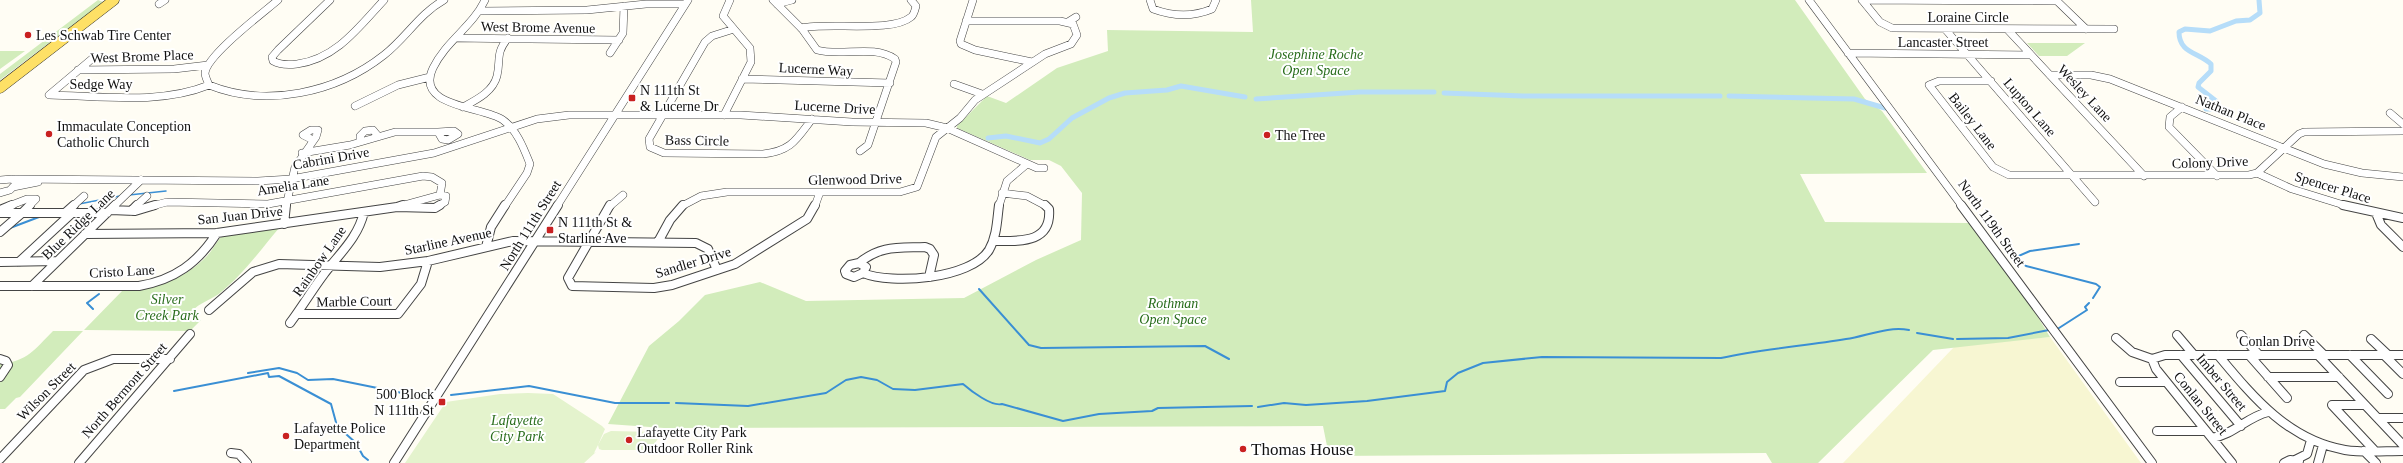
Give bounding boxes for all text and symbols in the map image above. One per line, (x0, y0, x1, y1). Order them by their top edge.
street label: Loraine Circle (1927, 10, 2009, 25)
street label: West Brome Avenue (481, 19, 595, 36)
place label: Les Schwab Tire Center (36, 28, 171, 43)
marker: Les Schwab Tire Center (23, 30, 33, 40)
street label: Lancaster Street (1898, 35, 1988, 50)
street label: West Brome Place (90, 47, 194, 66)
park label: Josephine Roche Open Space (1269, 47, 1363, 78)
street label: Lucerne Way (778, 60, 854, 79)
street label: Wesley Lane (2054, 62, 2115, 125)
street label: Lupton Lane (2000, 75, 2059, 139)
street label: Sedge Way (70, 77, 132, 92)
place label: N 111th St & Lucerne Dr (640, 83, 719, 114)
street label: Bailey Lane (1946, 90, 1999, 153)
street label: Nathan Place (2194, 92, 2268, 133)
marker: N 111th St & Lucerne Dr (627, 93, 637, 103)
street label: Lucerne Drive (794, 98, 876, 117)
place label: Immaculate Conception Catholic Church (57, 119, 191, 150)
place label: The Tree (1275, 128, 1325, 143)
marker: Immaculate Conception Catholic Church (44, 129, 54, 139)
marker: The Tree (1262, 130, 1272, 140)
street label: Bass Circle (665, 132, 729, 149)
street label: Cabrini Drive (292, 144, 370, 173)
street label: Colony Drive (2171, 154, 2249, 171)
street label: Spencer Place (2293, 169, 2373, 206)
street label: Glenwood Drive (808, 171, 902, 188)
street label: Amelia Lane (256, 172, 330, 199)
street label: North 111th Street (497, 177, 564, 273)
street label: North 119th Street (1955, 177, 2028, 270)
street label: Blue Ridge Lane (39, 186, 118, 263)
street label: San Juan Drive (197, 204, 283, 227)
place label: N 111th St & Starline Ave (558, 215, 632, 246)
street label: Rainbow Lane (290, 223, 349, 299)
street label: Starline Avenue (403, 225, 493, 258)
marker: N 111th St & Starline Ave (545, 225, 555, 235)
street label: Sandler Drive (654, 244, 733, 281)
street label: Cristo Lane (89, 262, 155, 281)
park label: Silver Creek Park (135, 292, 200, 323)
street label: Marble Court (316, 293, 392, 310)
park label: Rothman Open Space (1139, 296, 1207, 327)
street label: Conlan Drive (2239, 334, 2315, 349)
street label: North Bermont Street (79, 340, 170, 441)
street label: Imber Street (2194, 351, 2250, 414)
street label: Wilson Street (14, 359, 79, 424)
street label: Conlan Street (2171, 369, 2231, 438)
place label: 500 Block N 111th St (374, 387, 434, 418)
marker: 500 Block N 111th St (437, 397, 447, 407)
park label: Lafayette City Park (490, 413, 545, 444)
place label: Lafayette Police Department (294, 421, 385, 452)
place label: Lafayette City Park Outdoor Roller Rink (637, 425, 753, 456)
marker: Lafayette Police Department (281, 431, 291, 441)
marker: Lafayette City Park Outdoor Roller Rink (624, 435, 634, 445)
place label: Thomas House (1251, 440, 1353, 459)
marker: Thomas House (1238, 444, 1248, 454)

